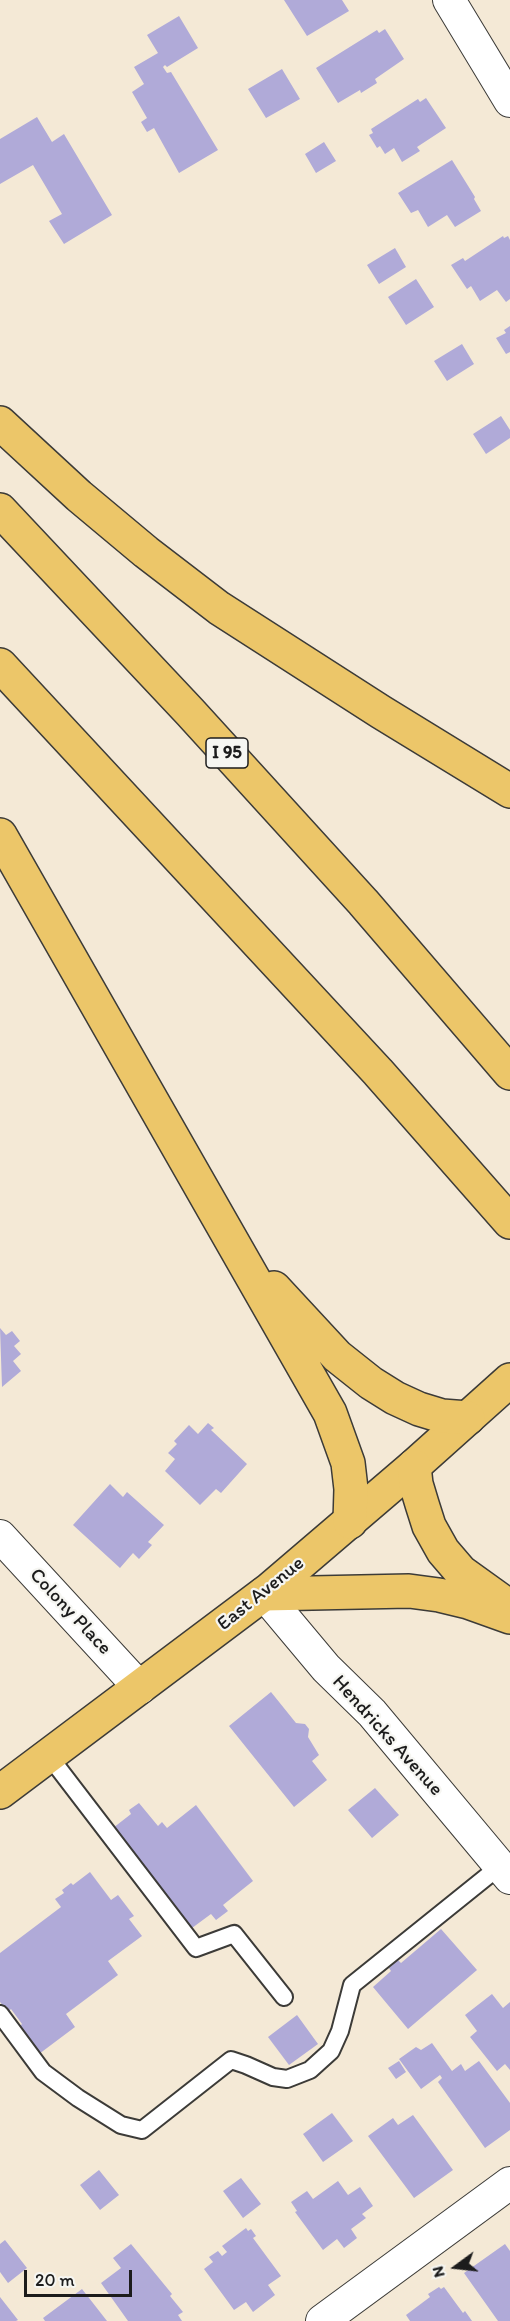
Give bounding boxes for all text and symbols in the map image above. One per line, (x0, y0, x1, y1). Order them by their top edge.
road number: I 95 (206, 738, 248, 768)
street label: East Avenue (213, 1552, 309, 1636)
street label: Colony Place (24, 1564, 116, 1660)
street label: Hendricks Avenue (327, 1671, 447, 1801)
north arrow (426, 2237, 486, 2297)
scale bar (27, 2258, 135, 2296)
text: N (428, 2264, 449, 2279)
text: 20 m (35, 2269, 75, 2291)

